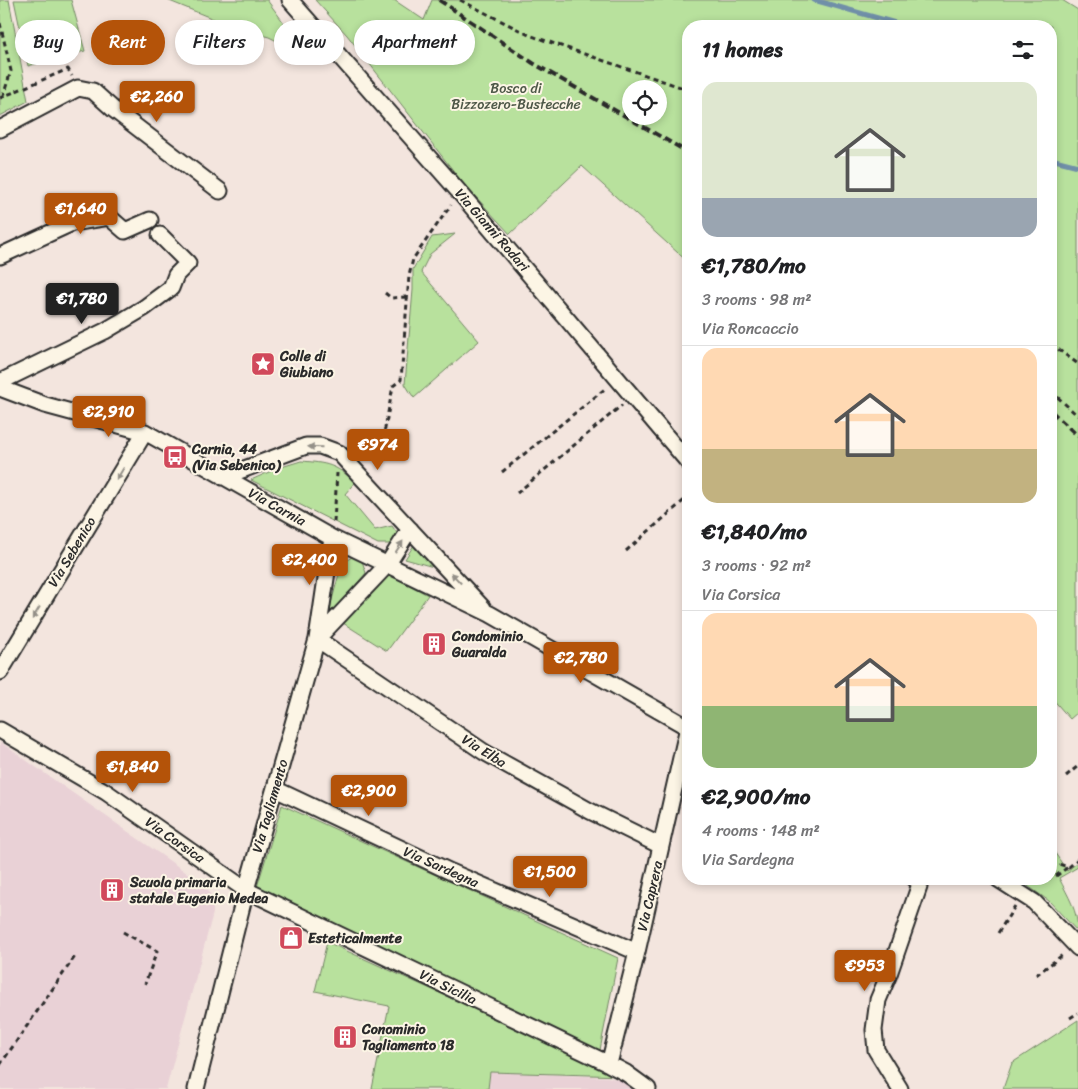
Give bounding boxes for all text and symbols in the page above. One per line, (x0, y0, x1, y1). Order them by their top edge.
chip: Buy (15, 20, 81, 65)
chip: Rent (91, 20, 165, 65)
chip: Filters (175, 20, 264, 65)
chip: New (274, 20, 344, 65)
chip: Apartment (354, 20, 475, 65)
text: 11 homes (702, 31, 783, 69)
icon: filters (1009, 36, 1037, 64)
park label: Bosco di Bizzozero-Bustecche (451, 76, 581, 117)
pin: €2,260 (116, 80, 198, 123)
map controls (622, 80, 667, 125)
button: locate (622, 80, 667, 125)
text: €2,260 (131, 82, 183, 111)
icon: home (825, 115, 915, 205)
street label: Via Gianni Rodari (448, 182, 536, 278)
pin: €1,640 (40, 192, 122, 235)
text: €1,640 (56, 194, 107, 223)
text: €1,780/mo (702, 247, 806, 285)
pin: €1,780 (41, 282, 123, 325)
text: €1,780 (57, 284, 107, 313)
text: 3 rooms · 98 m² (702, 285, 811, 314)
text: Via Roncaccio (702, 314, 799, 343)
place label: Colle di Giubiano (279, 344, 334, 385)
place icon: Colle di Giubiano (250, 351, 276, 377)
icon: home (825, 380, 915, 470)
pin: €2,910 (68, 396, 150, 438)
text: €2,910 (84, 397, 134, 426)
pin: €974 (348, 428, 408, 471)
text: €974 (358, 430, 398, 459)
place label: Carnia, 44 (Via Sebenico) (191, 437, 282, 478)
one-way arrow (306, 442, 322, 450)
bus stop icon: Carnia, 44 (Via Sebenico) (162, 444, 188, 470)
one-way arrow (115, 467, 124, 480)
street label: Via Carnia (243, 481, 311, 534)
street label: Via Sebenico (41, 512, 103, 592)
text: €1,840/mo (702, 513, 807, 551)
one-way arrow (394, 540, 404, 554)
pin: €2,400 (269, 544, 351, 586)
text: €2,400 (283, 545, 337, 574)
text: 3 rooms · 92 m² (702, 551, 811, 580)
one-way arrow (450, 573, 462, 585)
text: Via Corsica (702, 580, 780, 609)
one-way arrow (31, 607, 40, 620)
place label: Condominio Guaralda (451, 624, 524, 665)
building icon: Condominio Guaralda (421, 631, 447, 657)
pin: €2,780 (540, 642, 622, 684)
text: €2,780 (554, 643, 608, 672)
icon: home (825, 645, 915, 735)
street label: Via Elba (457, 727, 511, 775)
pin: €1,840 (92, 750, 174, 793)
text: €1,840 (107, 752, 159, 781)
street label: Via Tagliamento (245, 756, 295, 856)
pin: €2,900 (328, 774, 410, 817)
text: €2,900 (342, 776, 396, 805)
text: €2,900/mo (702, 778, 810, 816)
street label: Via Corsica (140, 810, 211, 870)
text: 4 rooms · 148 m² (702, 816, 820, 845)
street label: Via Sardegna (399, 839, 484, 895)
text: Via Sardegna (702, 845, 794, 874)
pin: €1,500 (509, 856, 591, 898)
text: €1,500 (524, 857, 576, 886)
street label: Via Caprera (630, 857, 670, 934)
place label: Scuola primaria statale Eugenio Medea (129, 870, 268, 911)
building icon: Scuola primaria statale Eugenio Medea (99, 877, 125, 903)
shop icon: Esteticalmente (278, 925, 304, 951)
place label: Esteticalmente (308, 926, 403, 951)
pin: €953 (835, 950, 895, 992)
text: €953 (845, 951, 885, 980)
street label: Via Sicilia (415, 962, 481, 1012)
place label: Conominio Tagliamento 18 (361, 1017, 455, 1058)
building icon: Conominio Tagliamento 18 (332, 1024, 358, 1050)

